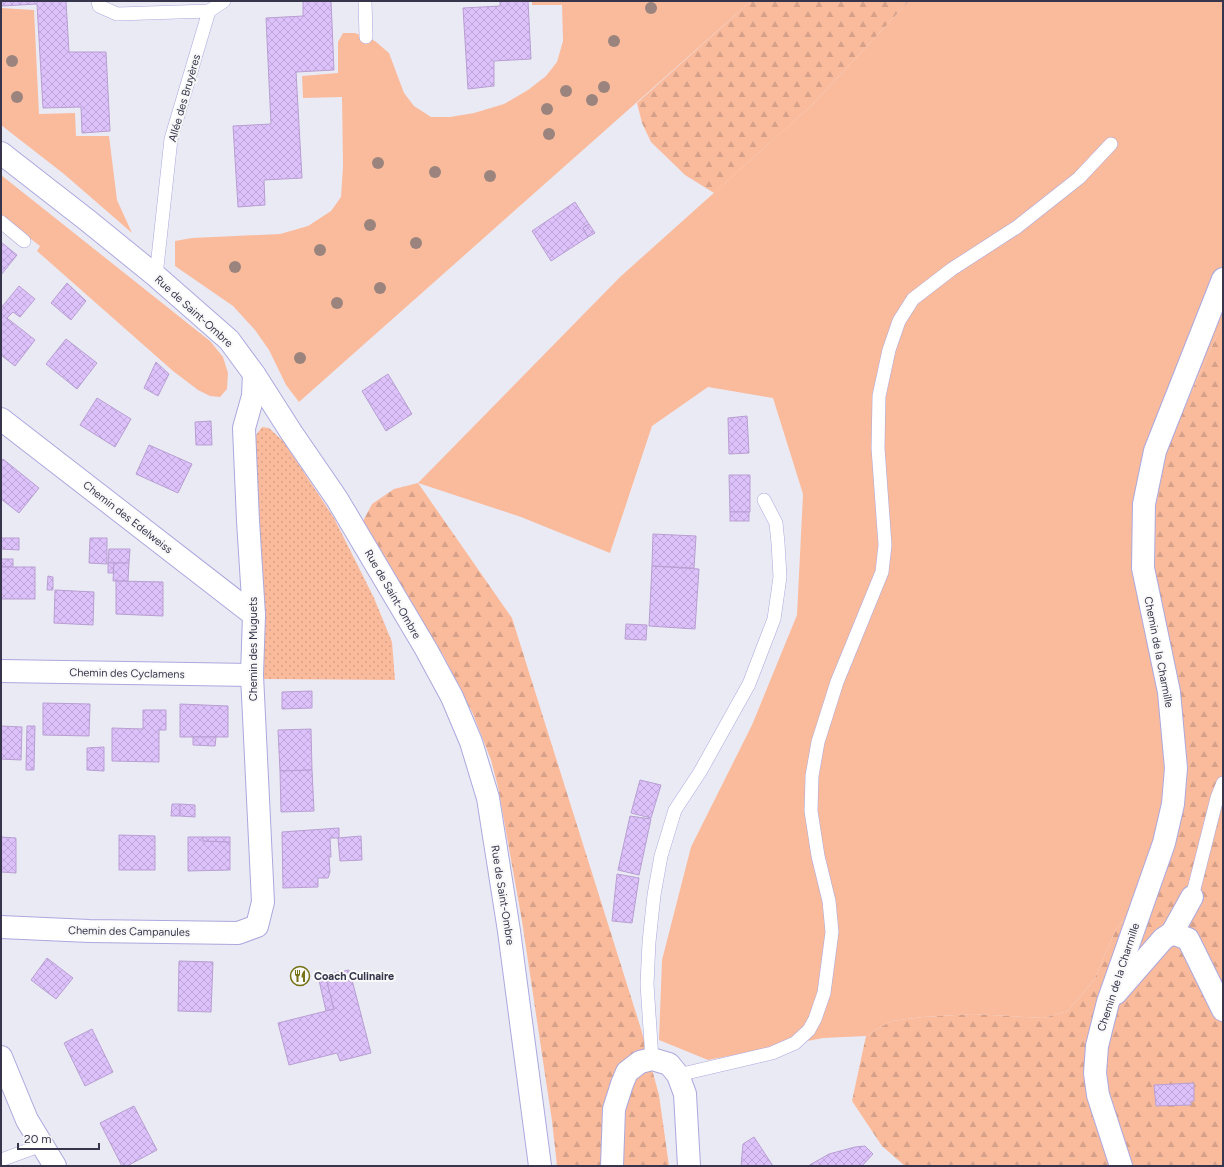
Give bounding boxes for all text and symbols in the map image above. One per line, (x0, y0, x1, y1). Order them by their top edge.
street label: Allée des Bruyères (166, 53, 203, 143)
street label: Rue de Saint-Ombre (152, 273, 235, 350)
street label: Chemin des Edelweiss (80, 478, 175, 556)
street label: Rue de Saint-Ombre (362, 547, 423, 641)
street label: Chemin de la Charmille (1141, 595, 1176, 709)
street label: Chemin des Muguets (247, 597, 260, 701)
street label: Chemin des Cyclamens (69, 666, 185, 681)
street label: Rue de Saint-Ombre (488, 844, 517, 946)
street label: Chemin de la Charmille (1095, 921, 1142, 1033)
street label: Chemin des Campanules (68, 924, 190, 939)
restaurant icon: Coach Culinaire (289, 965, 311, 987)
place label: Coach Culinaire (314, 970, 394, 983)
scale bar (18, 1125, 99, 1151)
text: 20 m (24, 1132, 52, 1146)

